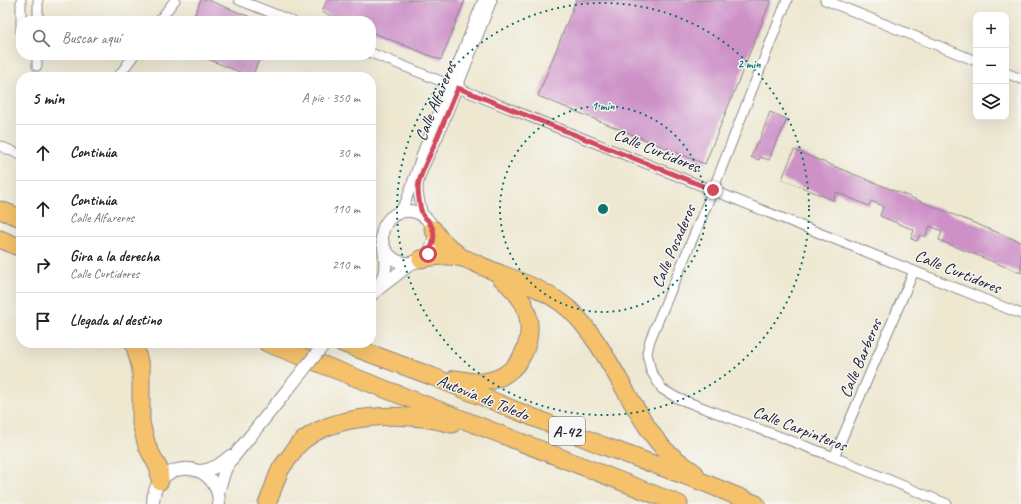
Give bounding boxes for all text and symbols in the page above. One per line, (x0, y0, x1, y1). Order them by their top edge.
map controls (973, 12, 1009, 120)
button: + (973, 12, 1009, 48)
search box (16, 16, 376, 60)
icon: search (30, 27, 52, 49)
text: Buscar aquí (62, 29, 121, 48)
button: − (973, 48, 1009, 84)
street label: Calle Alfareros (410, 56, 462, 144)
text: 2 min (738, 56, 761, 72)
button: layers (973, 84, 1009, 120)
text: 5 min (32, 88, 64, 109)
text: A pie · 350 m (302, 90, 360, 106)
text: 1 min (592, 98, 615, 114)
street label: Calle Curtidores (611, 124, 705, 178)
icon: ahead (32, 142, 54, 164)
text: Continúa (70, 143, 117, 162)
text: 30 m (338, 145, 360, 161)
route end (704, 181, 722, 199)
text: Continúa (70, 191, 117, 210)
icon: ahead (32, 198, 54, 220)
street label: Calle Posaderos (647, 200, 701, 291)
text: 110 m (332, 201, 360, 217)
centre of rings (596, 202, 610, 216)
text: Calle Alfareros (70, 210, 134, 226)
route start (419, 245, 437, 263)
street label: Calle Curtidores (912, 245, 1006, 299)
text: Gira a la derecha (70, 247, 159, 266)
icon: right (32, 254, 54, 276)
text: 210 m (332, 257, 360, 273)
text: Calle Curtidores (70, 266, 139, 282)
icon: arrive (32, 310, 54, 332)
text: Llegada al destino (70, 311, 161, 330)
street label: Calle Barberos (834, 314, 887, 401)
street label: Autovía de Toledo (434, 370, 533, 426)
street label: Calle Carpinteros (750, 401, 851, 456)
road number: A-42 (549, 417, 585, 445)

